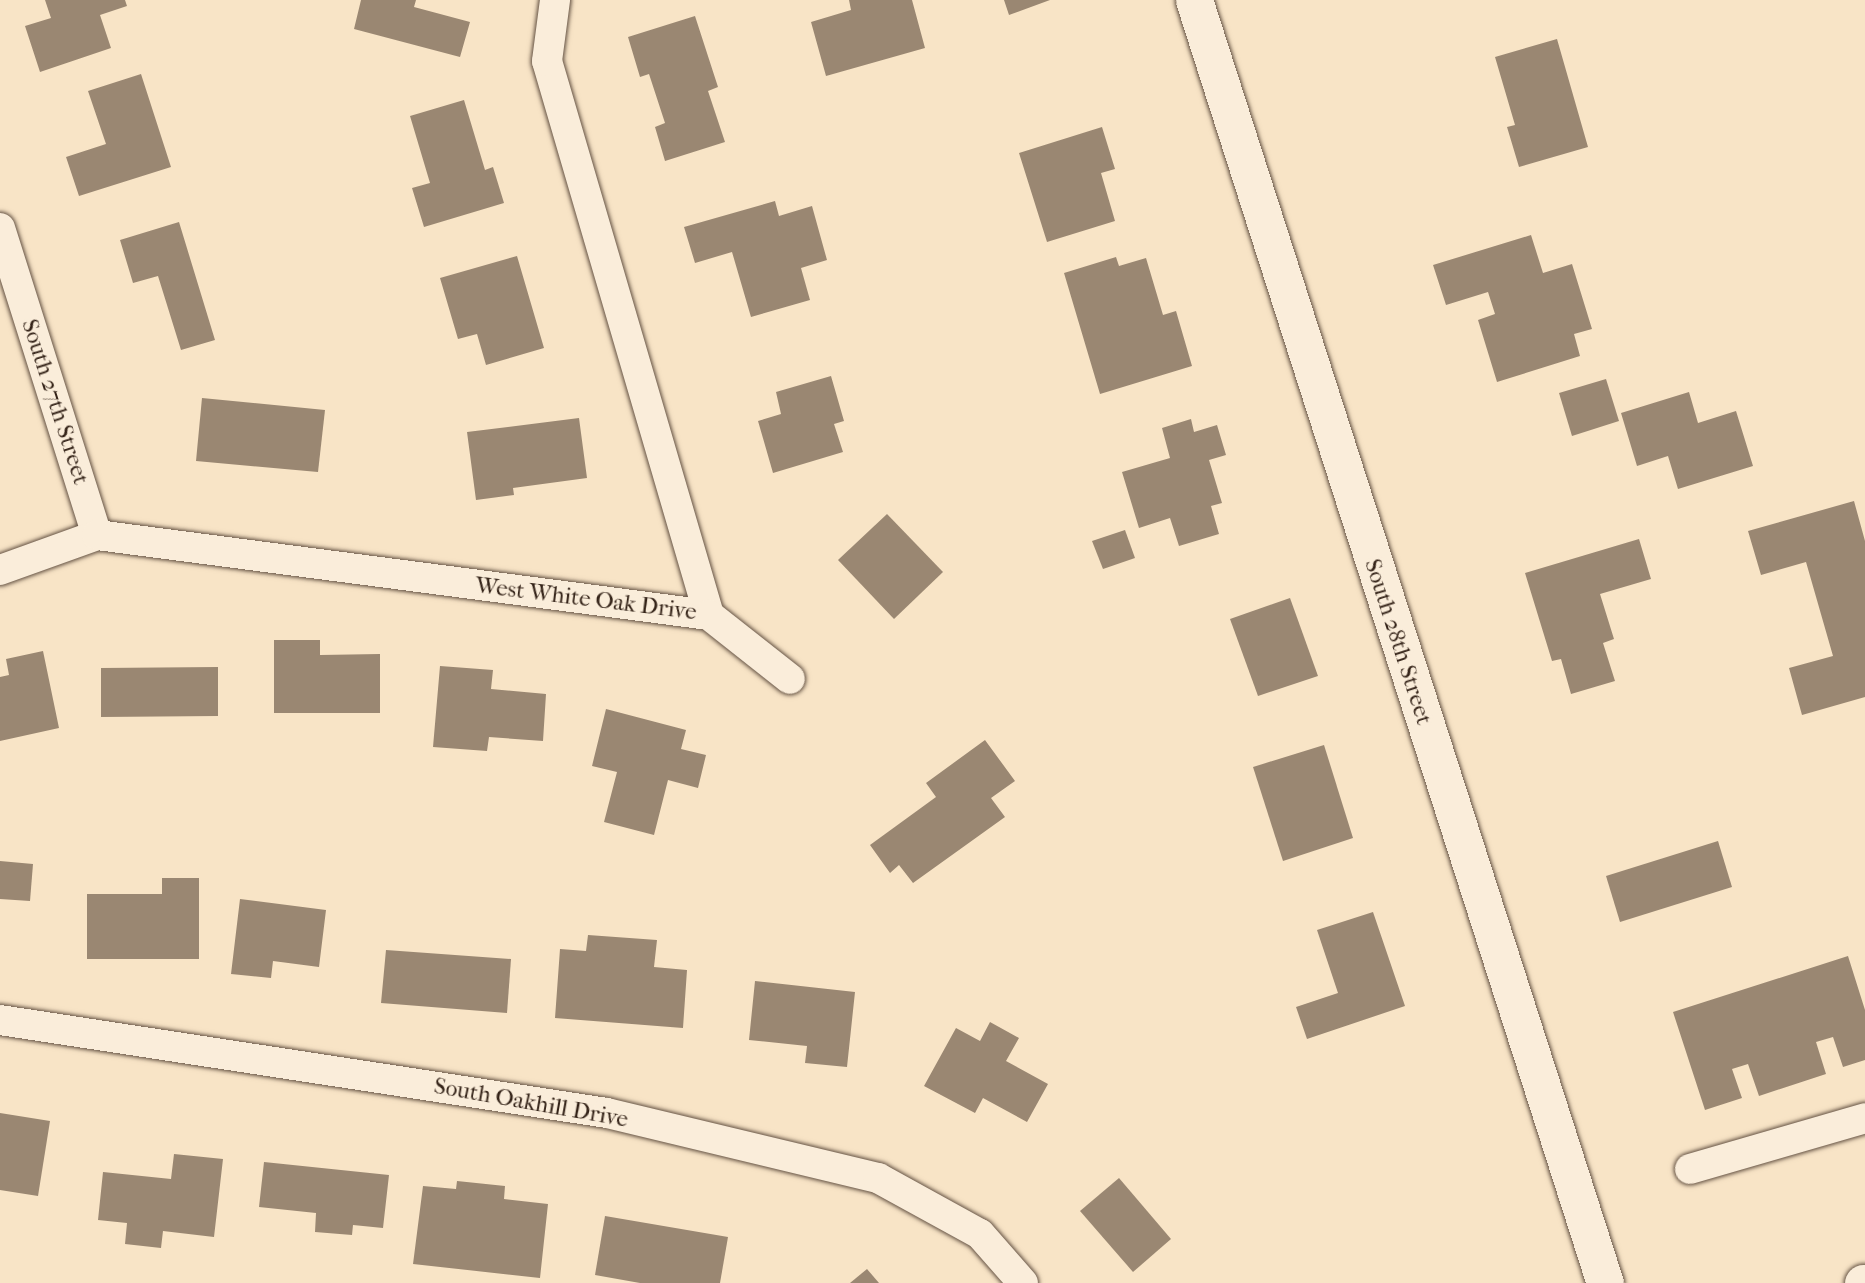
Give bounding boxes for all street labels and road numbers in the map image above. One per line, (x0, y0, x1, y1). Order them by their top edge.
street label: South 27th Street (15, 316, 95, 488)
street label: South 28th Street (1358, 556, 1438, 728)
street label: West White Oak Drive (474, 572, 698, 626)
street label: South Oakhill Drive (432, 1072, 630, 1134)

